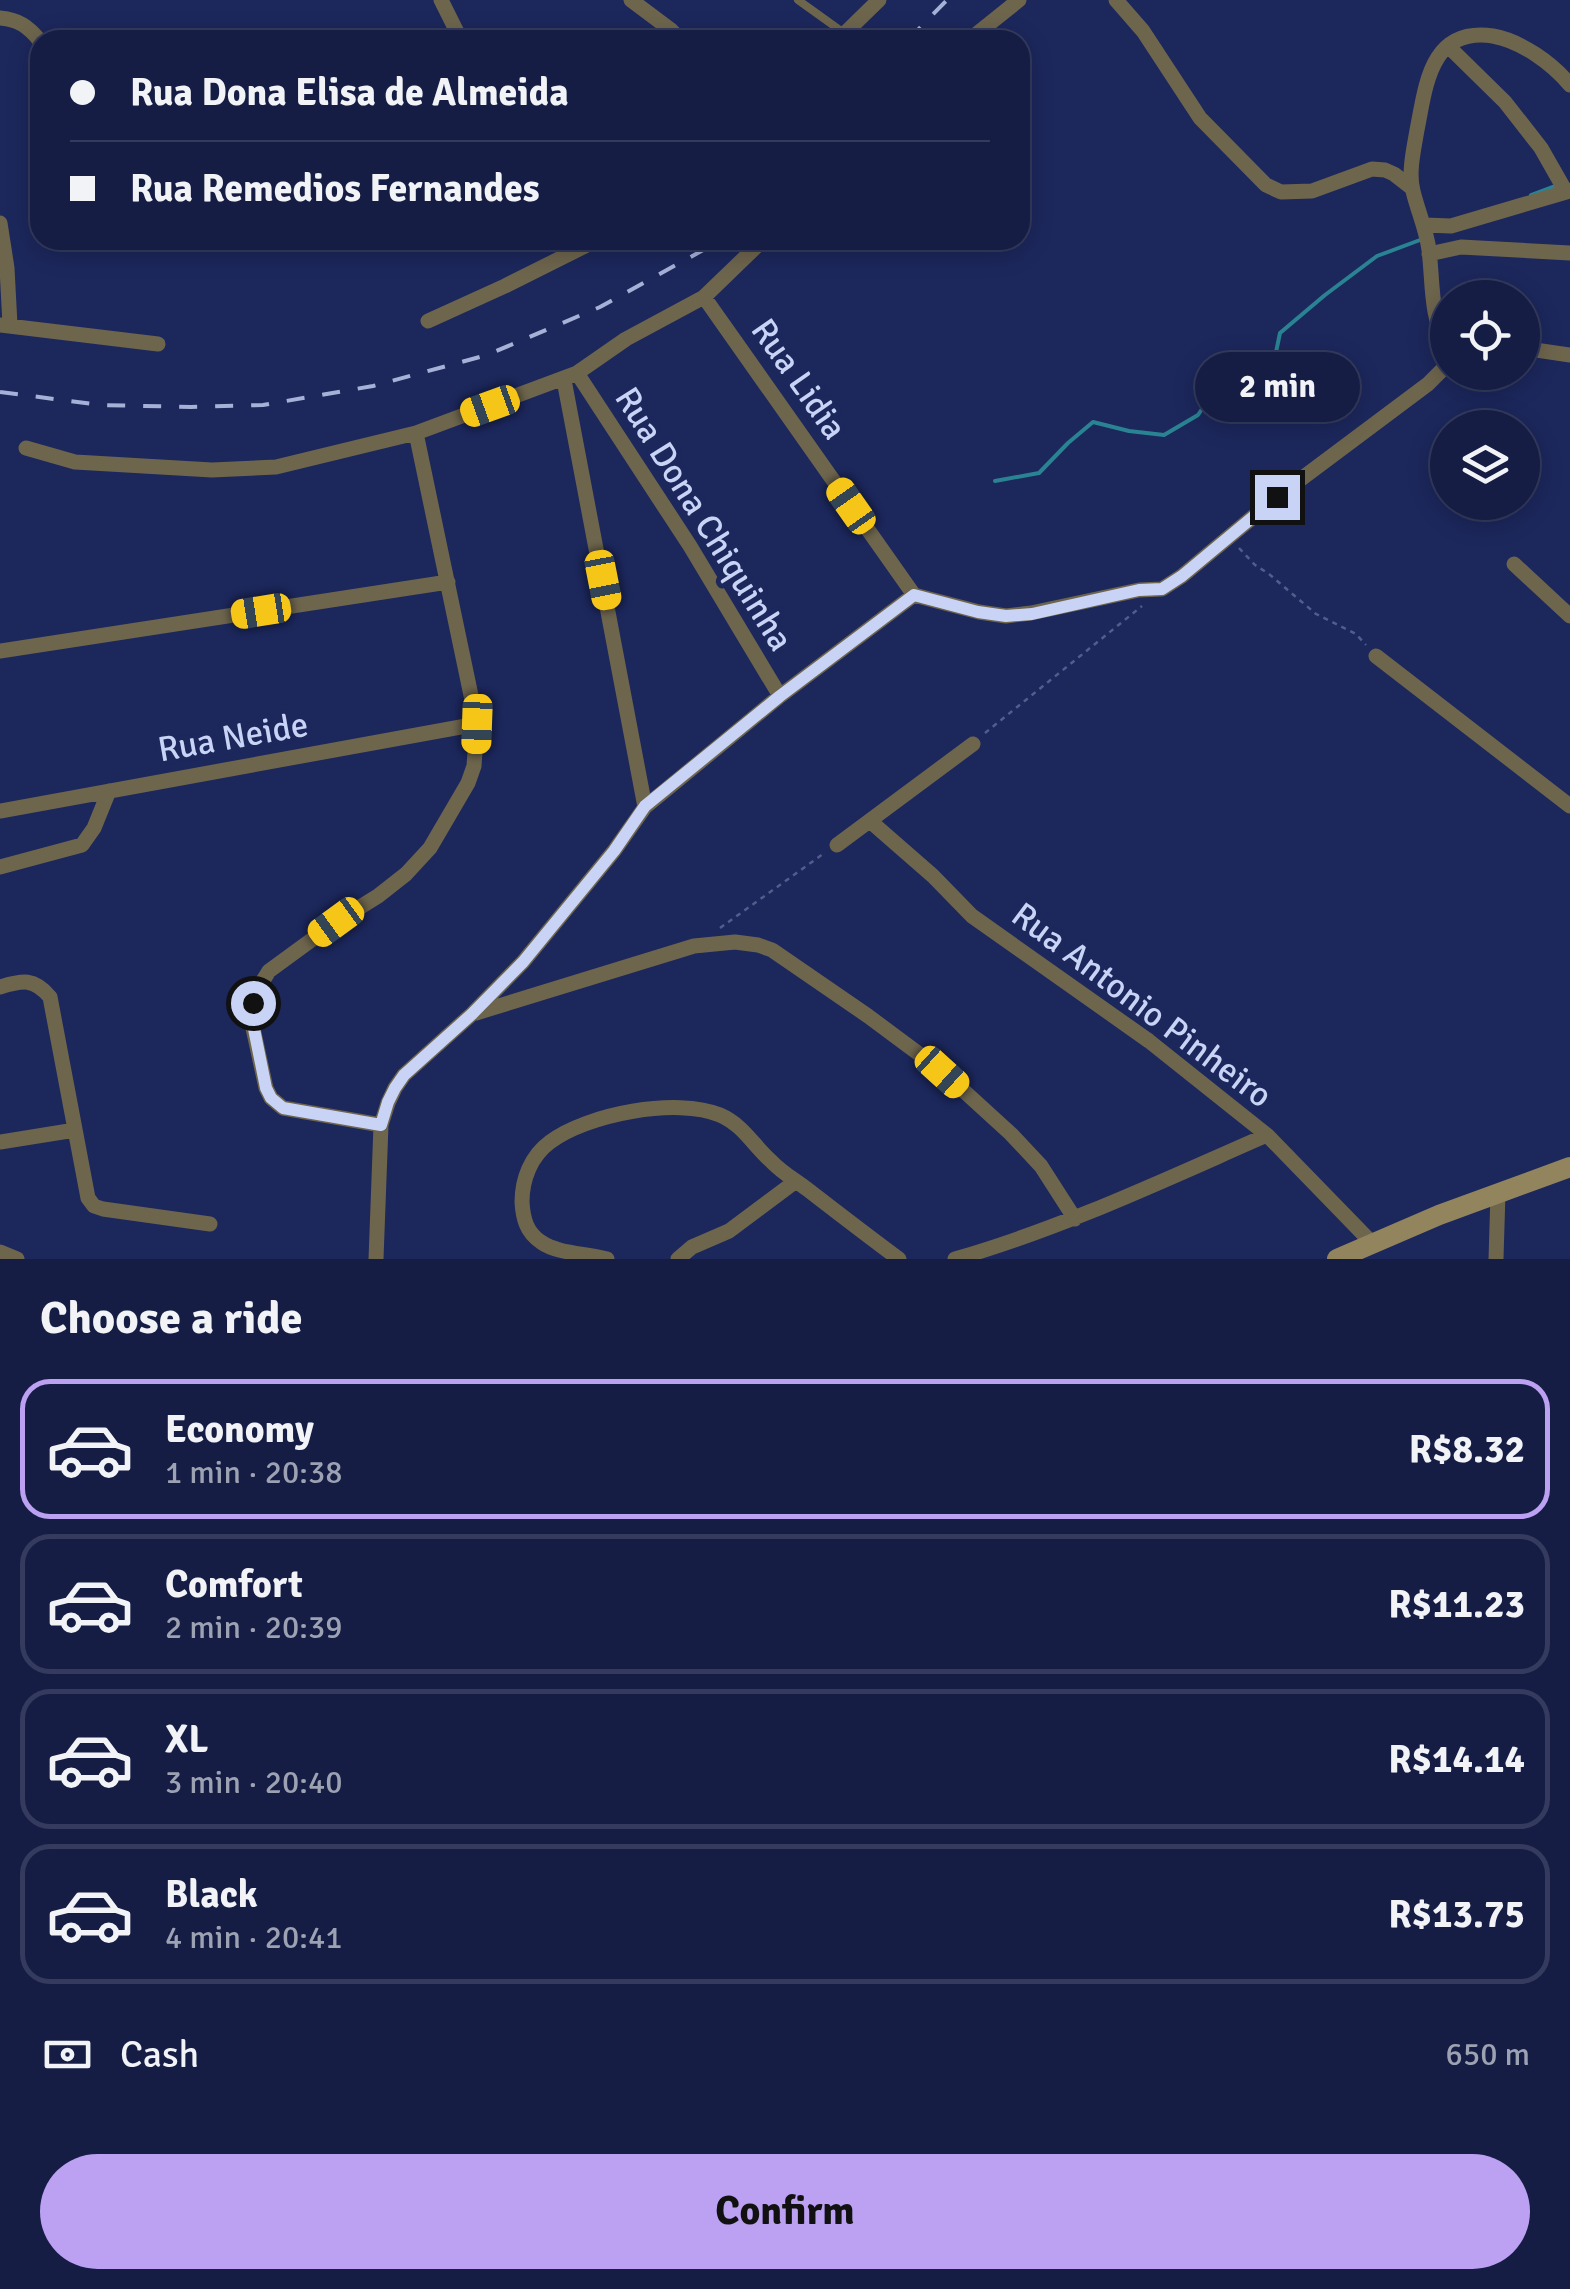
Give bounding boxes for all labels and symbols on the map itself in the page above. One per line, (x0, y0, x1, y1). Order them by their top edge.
street label: Rua Lidia (742, 310, 856, 448)
callout: 2 min (1194, 352, 1360, 422)
street label: Rua Dona Chiquinha (606, 379, 802, 659)
car (457, 382, 523, 430)
car (822, 473, 880, 539)
route end (1255, 475, 1300, 520)
car (583, 548, 623, 612)
car (229, 591, 293, 631)
car (461, 693, 493, 755)
street label: Rua Neide (155, 703, 311, 771)
car (303, 892, 369, 952)
street label: Rua Antonio Pinheiro (1003, 893, 1281, 1117)
route start (231, 981, 276, 1026)
car (910, 1041, 974, 1103)

